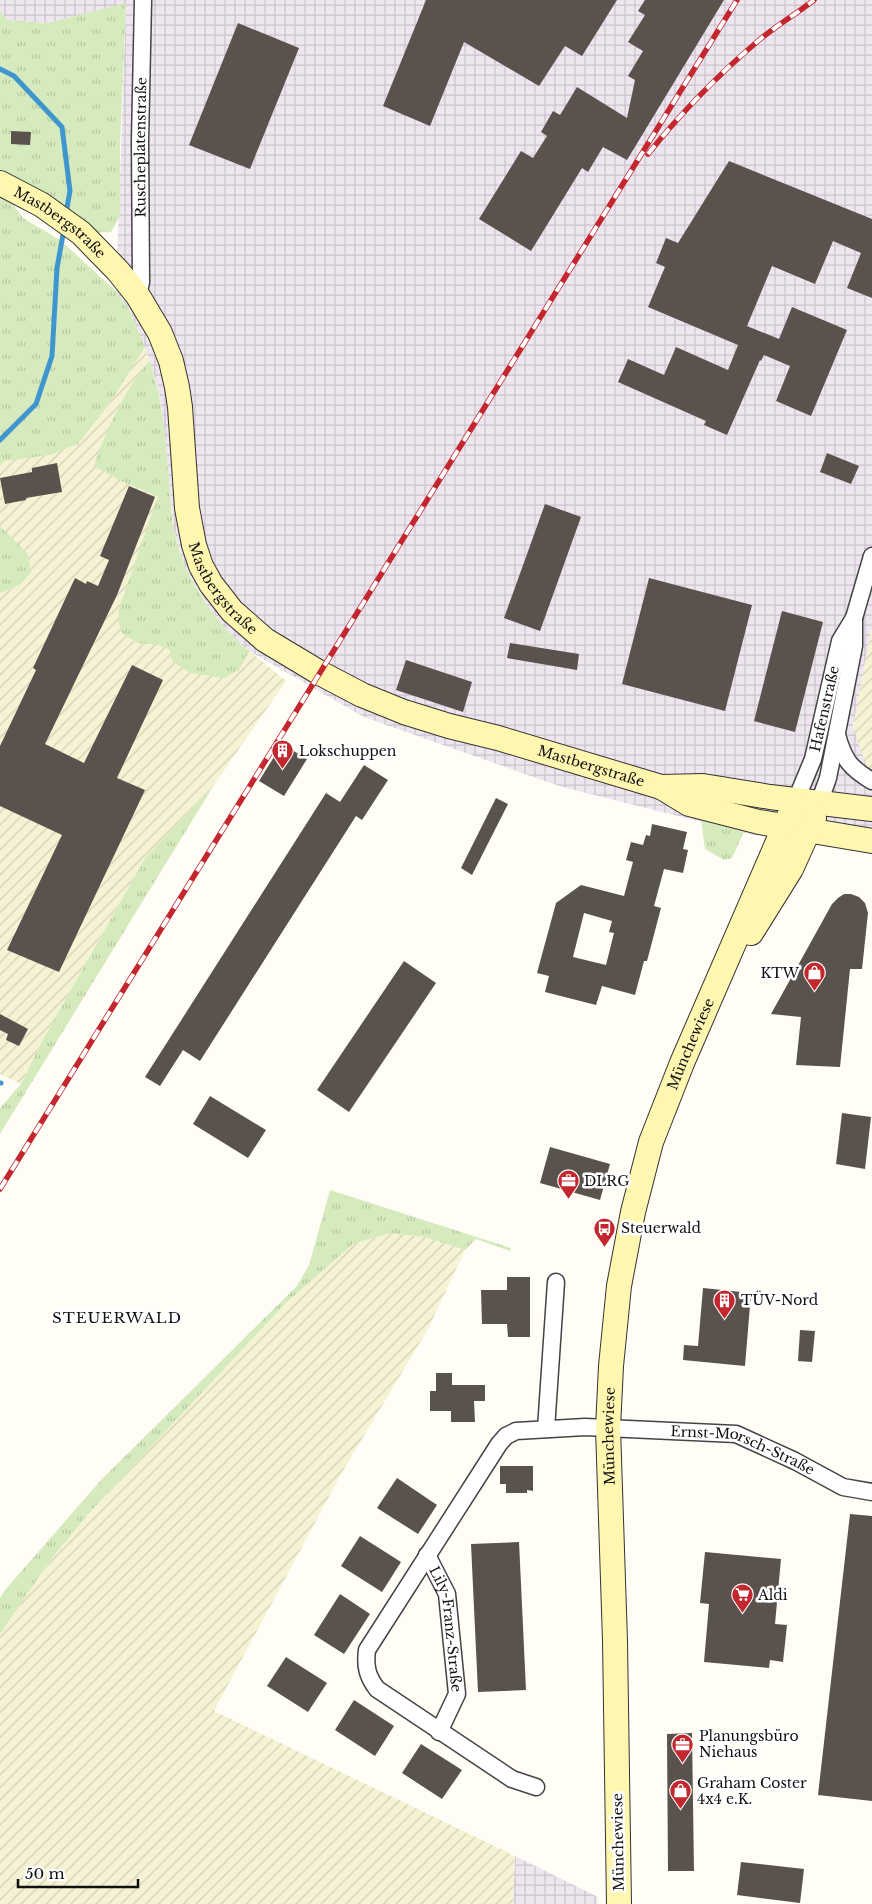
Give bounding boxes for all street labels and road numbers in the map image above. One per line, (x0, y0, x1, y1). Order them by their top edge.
street label: Ruscheplatenstraße (131, 77, 150, 218)
street label: Mastbergstraße (11, 183, 110, 262)
street label: Mastbergstraße (185, 540, 261, 638)
street label: Hafenstraße (806, 664, 843, 753)
street label: Mastbergstraße (536, 741, 647, 791)
street label: Münchewiese (663, 995, 718, 1092)
street label: Münchewiese (599, 1387, 619, 1485)
street label: Ernst-Morsch-Straße (670, 1422, 818, 1479)
street label: Lily-Franz-Straße (425, 1563, 466, 1693)
street label: Münchewiese (608, 1793, 628, 1891)

